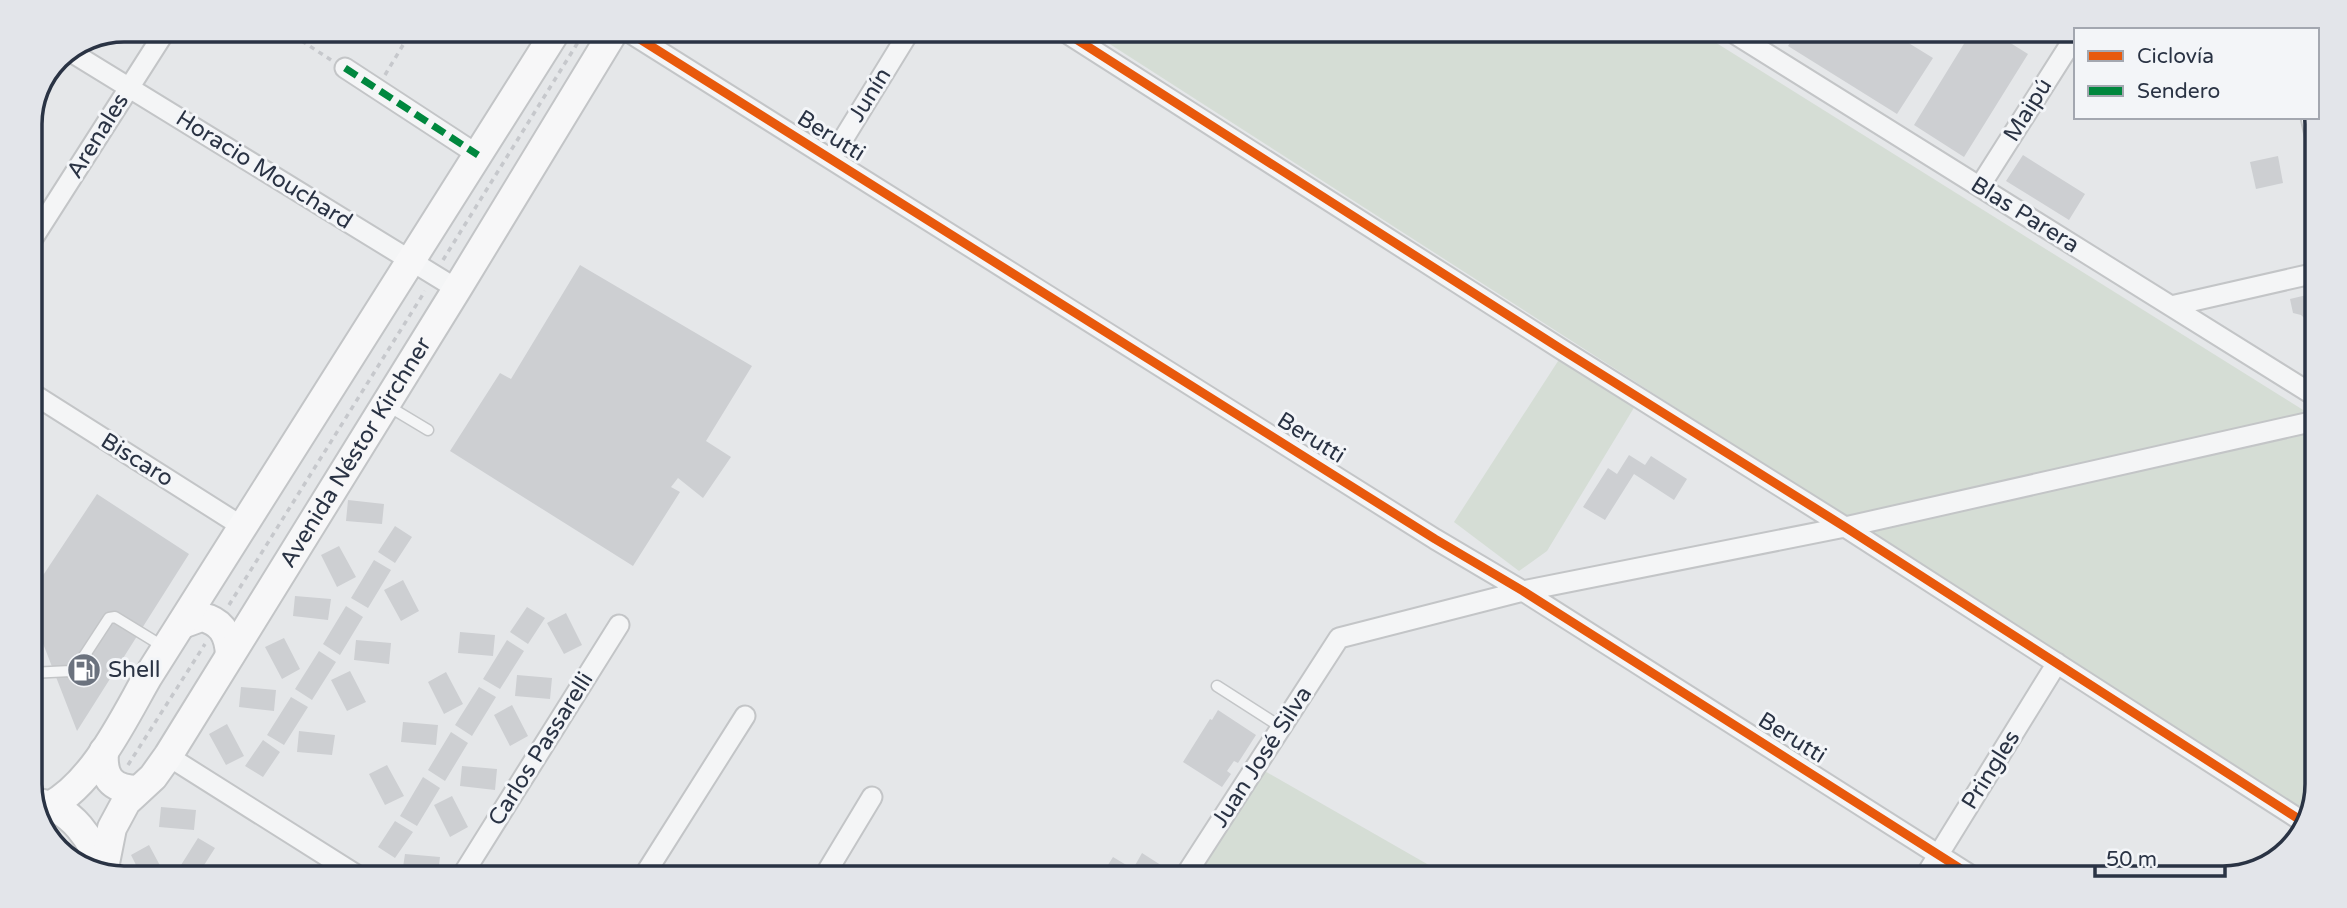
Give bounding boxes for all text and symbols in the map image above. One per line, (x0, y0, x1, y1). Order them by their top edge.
legend (2074, 28, 2319, 119)
text: Ciclovía (2137, 44, 2214, 69)
street label: Junín (843, 63, 897, 127)
street label: Maipú (1998, 73, 2058, 147)
text: Sendero (2137, 79, 2220, 104)
street label: Arenales (61, 88, 135, 184)
street label: Horacio Mouchard (171, 104, 357, 236)
street label: Berutti (792, 104, 870, 168)
street label: Blas Parera (1966, 171, 2084, 259)
street label: Avenida Néstor Kirchner (274, 332, 438, 573)
street label: Berutti (1272, 406, 1350, 470)
street label: Biscaro (96, 427, 178, 493)
fuel station icon: Shell (65, 651, 103, 689)
place label: Shell (108, 656, 160, 684)
street label: Carlos Passarelli (483, 667, 599, 831)
street label: Juan José Silva (1206, 681, 1318, 833)
street label: Berutti (1753, 706, 1831, 770)
street label: Pringles (1956, 725, 2026, 815)
scale bar (2095, 834, 2224, 878)
text: 50 m (2106, 847, 2157, 872)

